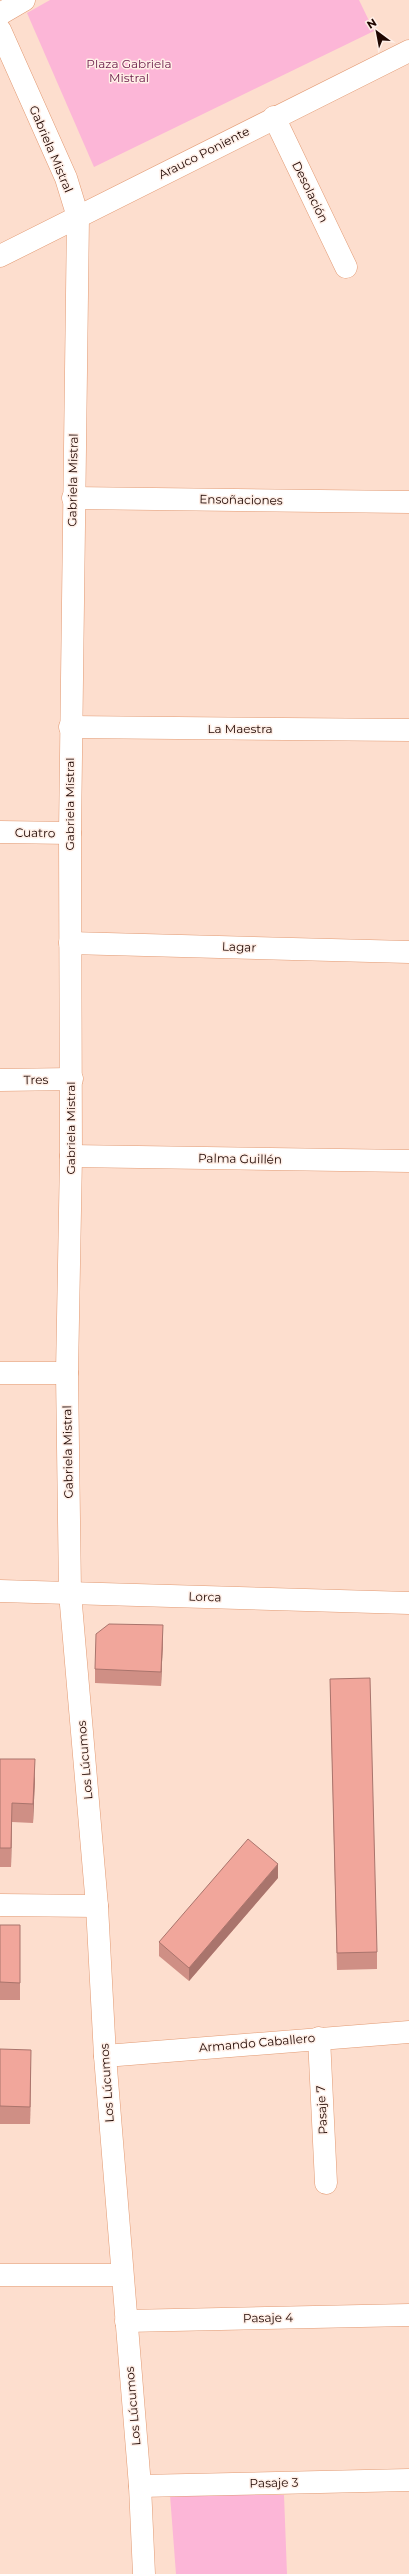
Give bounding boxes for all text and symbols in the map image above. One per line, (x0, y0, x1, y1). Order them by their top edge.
north arrow (357, 12, 397, 52)
text: N (364, 15, 379, 32)
park label: Plaza Gabriela Mistral (86, 56, 172, 85)
street label: Gabriela Mistral (26, 103, 77, 195)
street label: Arauco Poniente (156, 123, 252, 182)
street label: Desolación (289, 159, 332, 225)
street label: Gabriela Mistral (64, 433, 81, 527)
street label: Ensoñaciones (199, 491, 283, 508)
street label: La Maestra (207, 721, 273, 736)
street label: Gabriela Mistral (62, 757, 77, 851)
street label: Cuatro (15, 825, 55, 840)
street label: Lagar (222, 938, 257, 955)
street label: Tres (24, 1072, 48, 1087)
street label: Gabriela Mistral (63, 1081, 78, 1175)
street label: Palma Guillén (198, 1150, 282, 1167)
street label: Gabriela Mistral (59, 1405, 76, 1499)
street label: Lorca (188, 1588, 222, 1605)
street label: Los Lúcumos (74, 1720, 95, 1800)
street label: Armando Caballero (198, 2030, 316, 2055)
street label: Los Lúcumos (96, 2043, 117, 2123)
street label: Pasaje 7 (313, 2085, 330, 2135)
street label: Pasaje 4 (243, 2310, 293, 2325)
street label: Los Lúcumos (122, 2366, 143, 2446)
street label: Pasaje 3 (249, 2475, 299, 2490)

